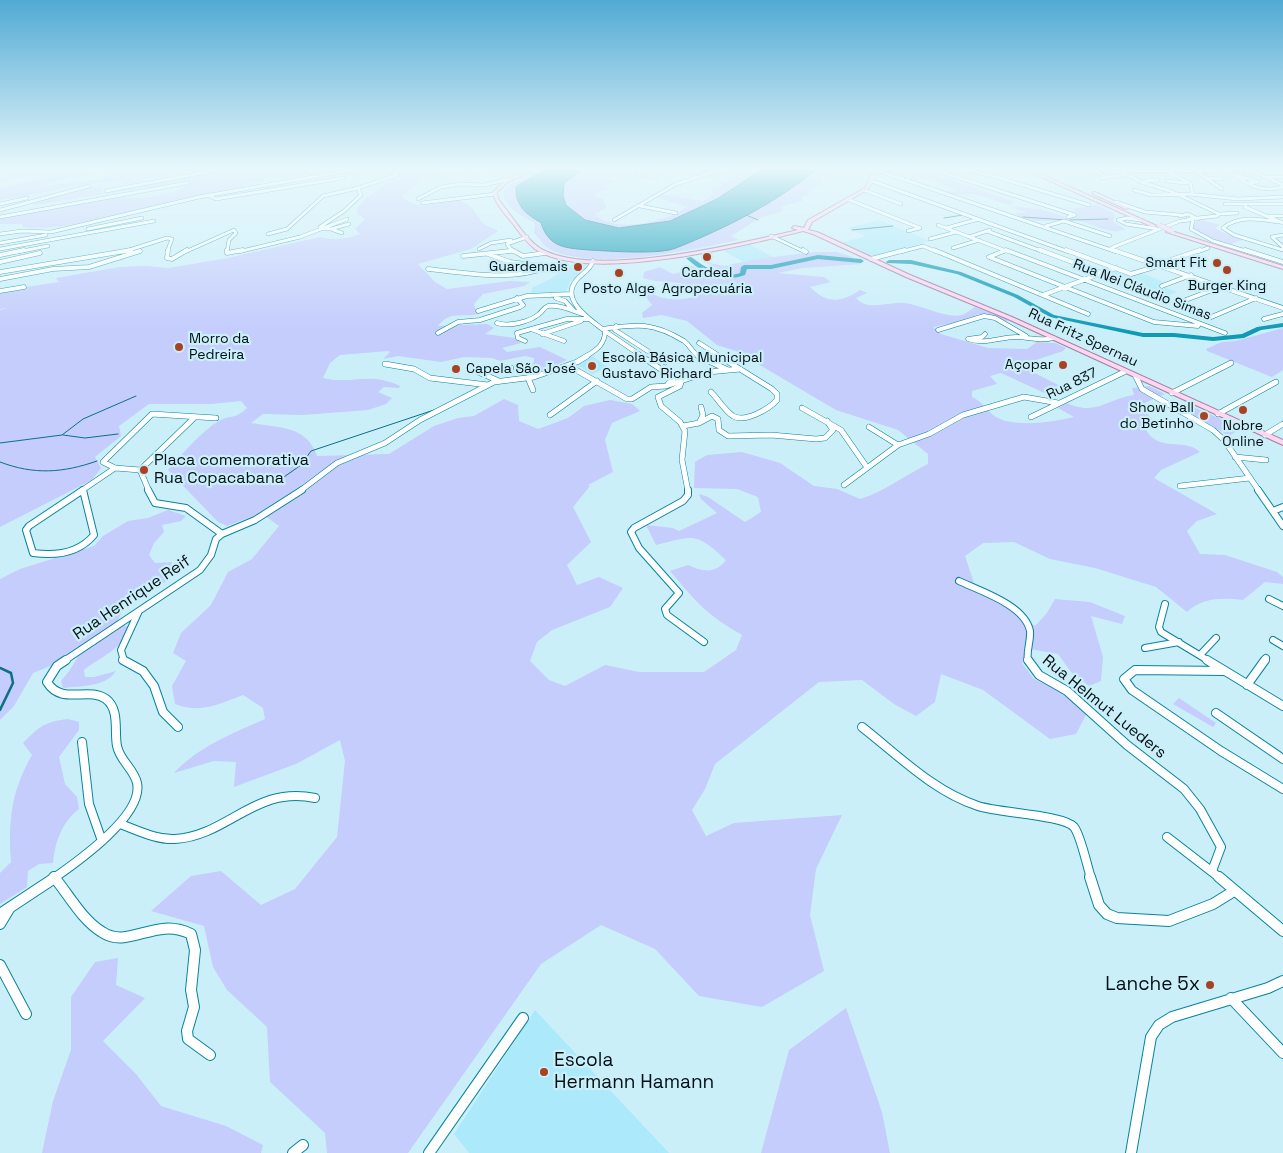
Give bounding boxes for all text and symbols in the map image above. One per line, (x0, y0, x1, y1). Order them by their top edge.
marker: Cardeal Agropecuária (701, 251, 713, 263)
place label: Smart Fit (1146, 255, 1207, 271)
street label: Rua Nei Cláudio Simas (1071, 256, 1213, 324)
marker: Smart Fit (1211, 257, 1223, 269)
place label: Guardemais (489, 259, 568, 275)
marker: Guardemais (572, 261, 584, 273)
marker: Burger King (1221, 264, 1233, 276)
place label: Cardeal Agropecuária (662, 265, 752, 298)
marker: Posto Alge (613, 267, 625, 279)
place label: Burger King (1188, 278, 1266, 294)
place label: Posto Alge (583, 281, 655, 297)
street label: Rua Fritz Spernau (1026, 305, 1140, 371)
place label: Morro da Pedreira (189, 331, 249, 364)
marker: Morro da Pedreira (173, 341, 185, 353)
place label: Escola Básica Municipal Gustavo Richard (602, 350, 762, 382)
place label: Açopar (1005, 357, 1053, 373)
marker: Açopar (1057, 359, 1069, 371)
marker: Escola Básica Municipal Gustavo Richard (586, 360, 598, 372)
place label: Capela São José (466, 361, 576, 377)
marker: Capela São José (450, 363, 462, 375)
street label: Rua 837 (1044, 365, 1100, 403)
place label: Show Ball do Betinho (1120, 400, 1194, 432)
marker: Nobre Online (1237, 404, 1249, 416)
marker: Show Ball do Betinho (1198, 410, 1210, 422)
place label: Nobre Online (1222, 418, 1264, 451)
place label: Placa comemorativa Rua Copacabana (154, 451, 309, 489)
marker: Placa comemorativa Rua Copacabana (138, 464, 150, 476)
street label: Rua Henrique Reif (70, 552, 194, 644)
street label: Rua Helmut Lueders (1038, 651, 1170, 763)
place label: Lanche 5x (1105, 974, 1200, 996)
marker: Lanche 5x (1204, 979, 1216, 991)
place label: Escola Hermann Hamann (554, 1050, 714, 1094)
marker: Escola Hermann Hamann (538, 1066, 550, 1078)

